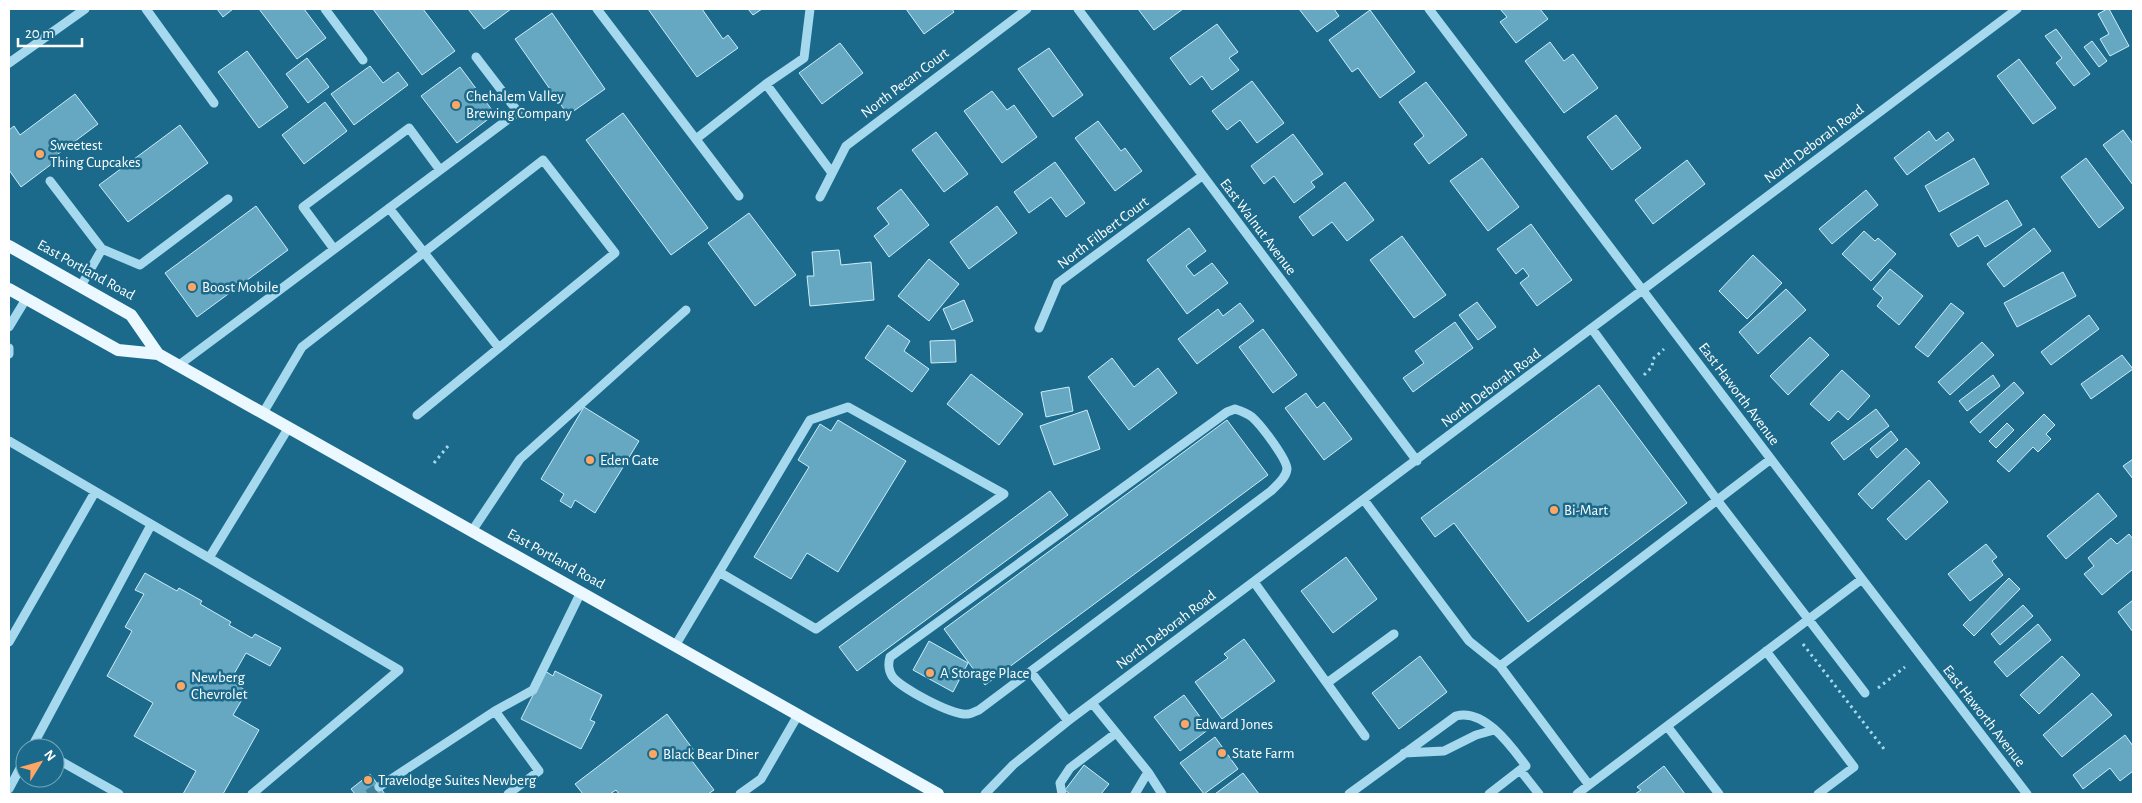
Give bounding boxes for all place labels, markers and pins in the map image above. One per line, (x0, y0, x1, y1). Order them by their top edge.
place label: Chehalem Valley Brewing Company (466, 89, 572, 121)
marker: Chehalem Valley Brewing Company (450, 99, 462, 111)
place label: Sweetest Thing Cupcakes (50, 138, 141, 170)
marker: Sweetest Thing Cupcakes (34, 148, 46, 160)
place label: Boost Mobile (202, 280, 278, 295)
marker: Boost Mobile (186, 281, 198, 293)
place label: Eden Gate (600, 453, 659, 468)
marker: Eden Gate (584, 454, 596, 466)
place label: Bi-Mart (1564, 503, 1608, 518)
marker: Bi-Mart (1548, 504, 1560, 516)
place label: A Storage Place (940, 666, 1030, 681)
marker: A Storage Place (924, 667, 936, 679)
place label: Newberg Chevrolet (191, 670, 248, 702)
marker: Newberg Chevrolet (175, 680, 187, 692)
place label: Edward Jones (1195, 717, 1273, 732)
marker: Edward Jones (1179, 718, 1191, 730)
place label: State Farm (1232, 746, 1294, 761)
place label: Black Bear Diner (663, 747, 759, 762)
marker: State Farm (1216, 747, 1228, 759)
marker: Black Bear Diner (647, 748, 659, 760)
place label: Travelodge Suites Newberg (378, 773, 537, 788)
marker: Travelodge Suites Newberg (362, 774, 374, 786)

